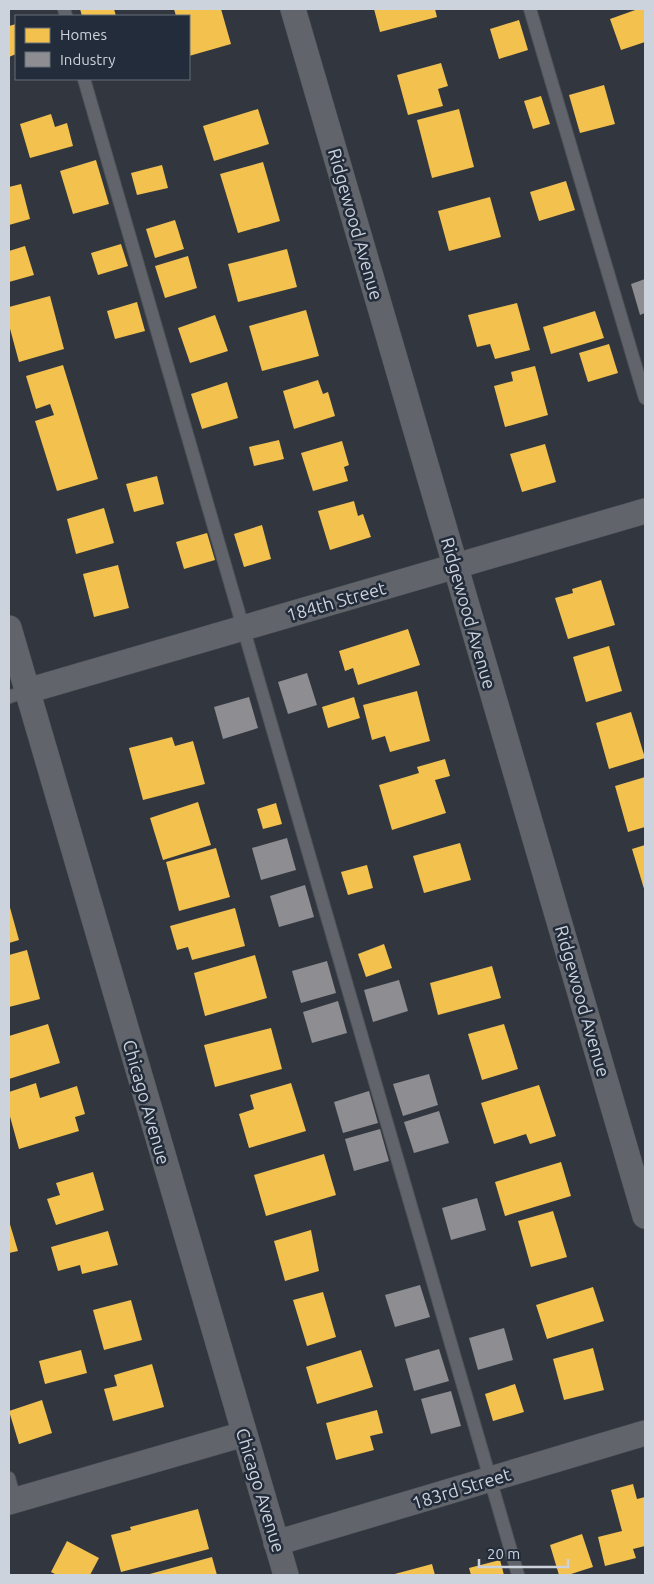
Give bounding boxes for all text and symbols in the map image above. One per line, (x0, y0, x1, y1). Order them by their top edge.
legend (15, 15, 190, 80)
text: Homes (60, 26, 107, 43)
text: Industry (60, 51, 115, 68)
street label: Ridgewood Avenue (325, 146, 387, 302)
street label: Ridgewood Avenue (438, 535, 500, 691)
street label: 184th Street (284, 577, 388, 625)
street label: Ridgewood Avenue (552, 923, 614, 1079)
street label: Chicago Avenue (120, 1037, 174, 1167)
street label: Chicago Avenue (233, 1425, 289, 1555)
street label: 183rd Street (409, 1464, 513, 1512)
scale bar (479, 1536, 568, 1568)
text: 20 m (487, 1545, 520, 1562)

